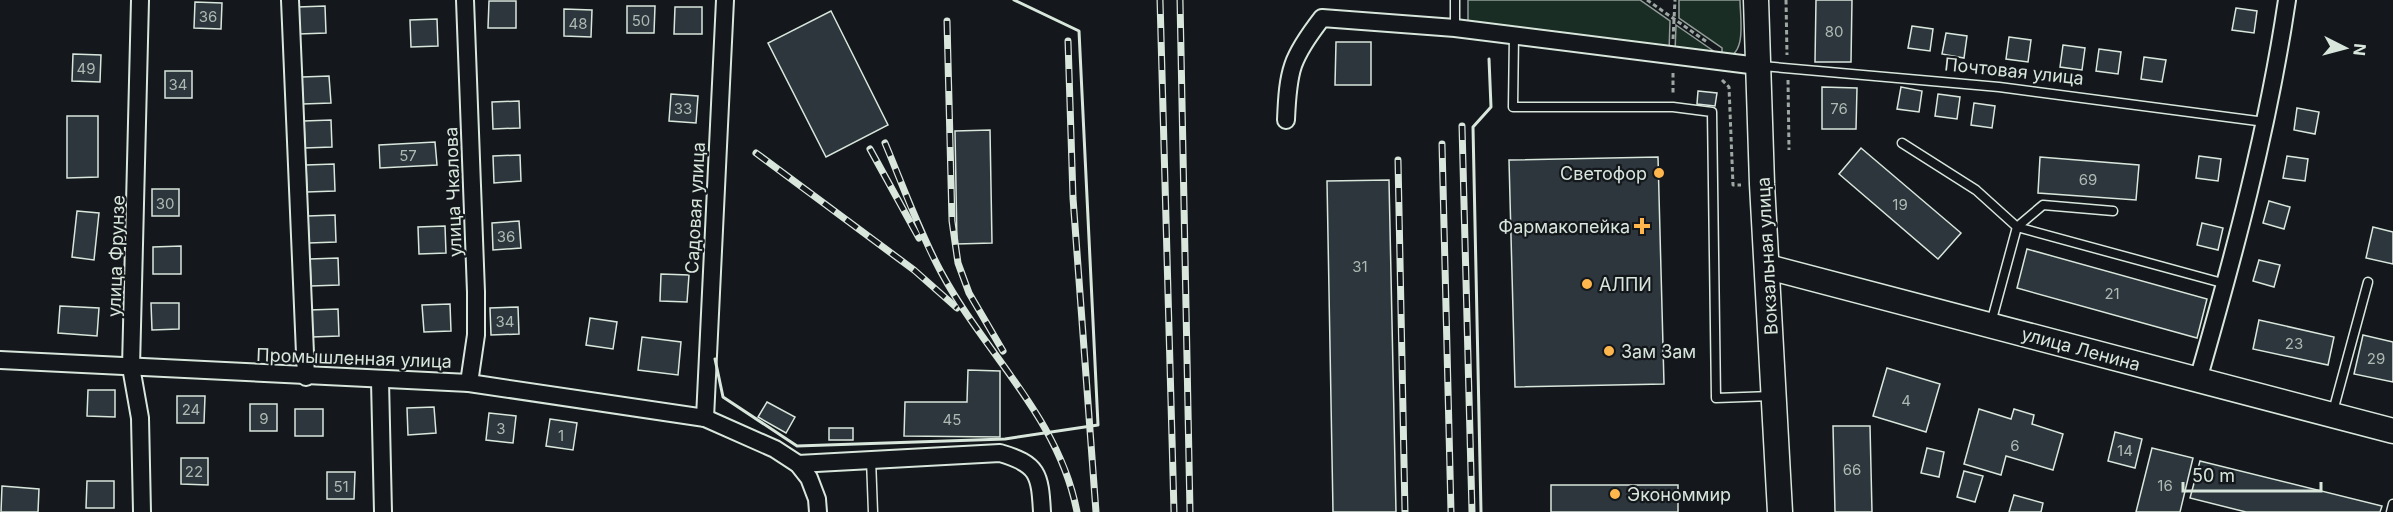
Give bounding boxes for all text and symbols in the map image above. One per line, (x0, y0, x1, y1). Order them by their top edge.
house number: 36 (199, 7, 217, 26)
house number: 50 (632, 11, 650, 30)
house number: 48 (569, 14, 587, 33)
north arrow (2315, 18, 2375, 78)
house number: 80 (1825, 22, 1843, 41)
text: N (2349, 42, 2371, 57)
street label: Почтовая улица (1943, 53, 2085, 89)
house number: 49 (77, 59, 96, 78)
house number: 34 (169, 75, 187, 94)
house number: 33 (674, 99, 692, 118)
house number: 76 (1830, 99, 1848, 118)
street label: улица Чкалова (440, 127, 466, 257)
street label: Садовая улица (681, 142, 709, 274)
house number: 57 (399, 146, 417, 165)
place label: Светофор (1560, 163, 1647, 184)
marker: Светофор (1652, 166, 1666, 180)
house number: 69 (2079, 170, 2097, 189)
street label: Вокзальная улица (1752, 176, 1782, 336)
house number: 30 (156, 194, 174, 213)
street label: улица Фрунзе (103, 195, 129, 317)
house number: 19 (1892, 195, 1908, 214)
place label: Фармакопейка (1498, 216, 1630, 237)
marker: Фармакопейка (1635, 219, 1649, 233)
house number: 36 (497, 227, 515, 246)
house number: 31 (1352, 257, 1368, 276)
place label: АЛПИ (1599, 274, 1652, 295)
marker: АЛПИ (1580, 277, 1594, 291)
house number: 21 (2104, 284, 2120, 303)
house number: 34 (496, 312, 514, 331)
street label: улица Ленина (2019, 323, 2143, 375)
house number: 23 (2285, 334, 2303, 353)
place label: Зам Зам (1621, 341, 1696, 362)
street label: Промышленная улица (256, 344, 452, 372)
marker: Зам Зам (1602, 344, 1616, 358)
house number: 29 (2367, 349, 2385, 368)
house number: 4 (1901, 391, 1911, 410)
house number: 24 (182, 400, 200, 419)
house number: 9 (259, 409, 269, 428)
house number: 45 (943, 410, 961, 429)
house number: 3 (496, 419, 506, 438)
house number: 1 (558, 426, 564, 445)
house number: 6 (2010, 436, 2020, 455)
house number: 14 (2117, 441, 2133, 460)
scale bar (2183, 455, 2321, 493)
house number: 66 (1843, 460, 1861, 479)
house number: 22 (185, 462, 203, 481)
text: 50 m (2192, 465, 2235, 486)
house number: 16 (2157, 476, 2173, 495)
house number: 51 (333, 477, 349, 496)
place label: Экономмир (1627, 484, 1731, 505)
marker: Экономмир (1608, 487, 1622, 501)

